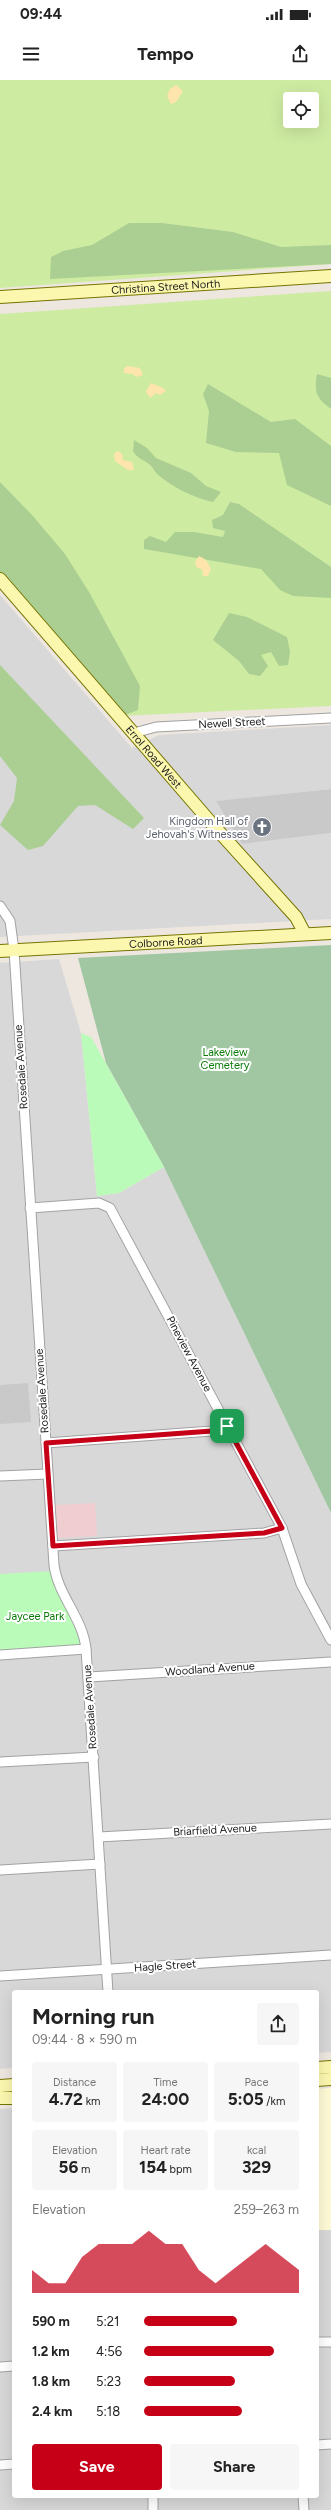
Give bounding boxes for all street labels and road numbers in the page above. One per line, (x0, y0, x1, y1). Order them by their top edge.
street label: Christina Street North (111, 277, 221, 296)
street label: Newell Street (198, 715, 266, 731)
street label: Errol Road West (123, 723, 185, 791)
street label: Colborne Road (129, 933, 203, 950)
street label: Rosedale Avenue (12, 1024, 30, 1110)
street label: Pineview Avenue (164, 1314, 214, 1394)
street label: Rosedale Avenue (33, 1348, 51, 1434)
street label: Woodland Avenue (165, 1659, 255, 1679)
street label: Rosedale Avenue (81, 1664, 99, 1750)
street label: Briarfield Avenue (173, 1821, 257, 1839)
street label: Hagle Street (133, 1957, 197, 1975)

